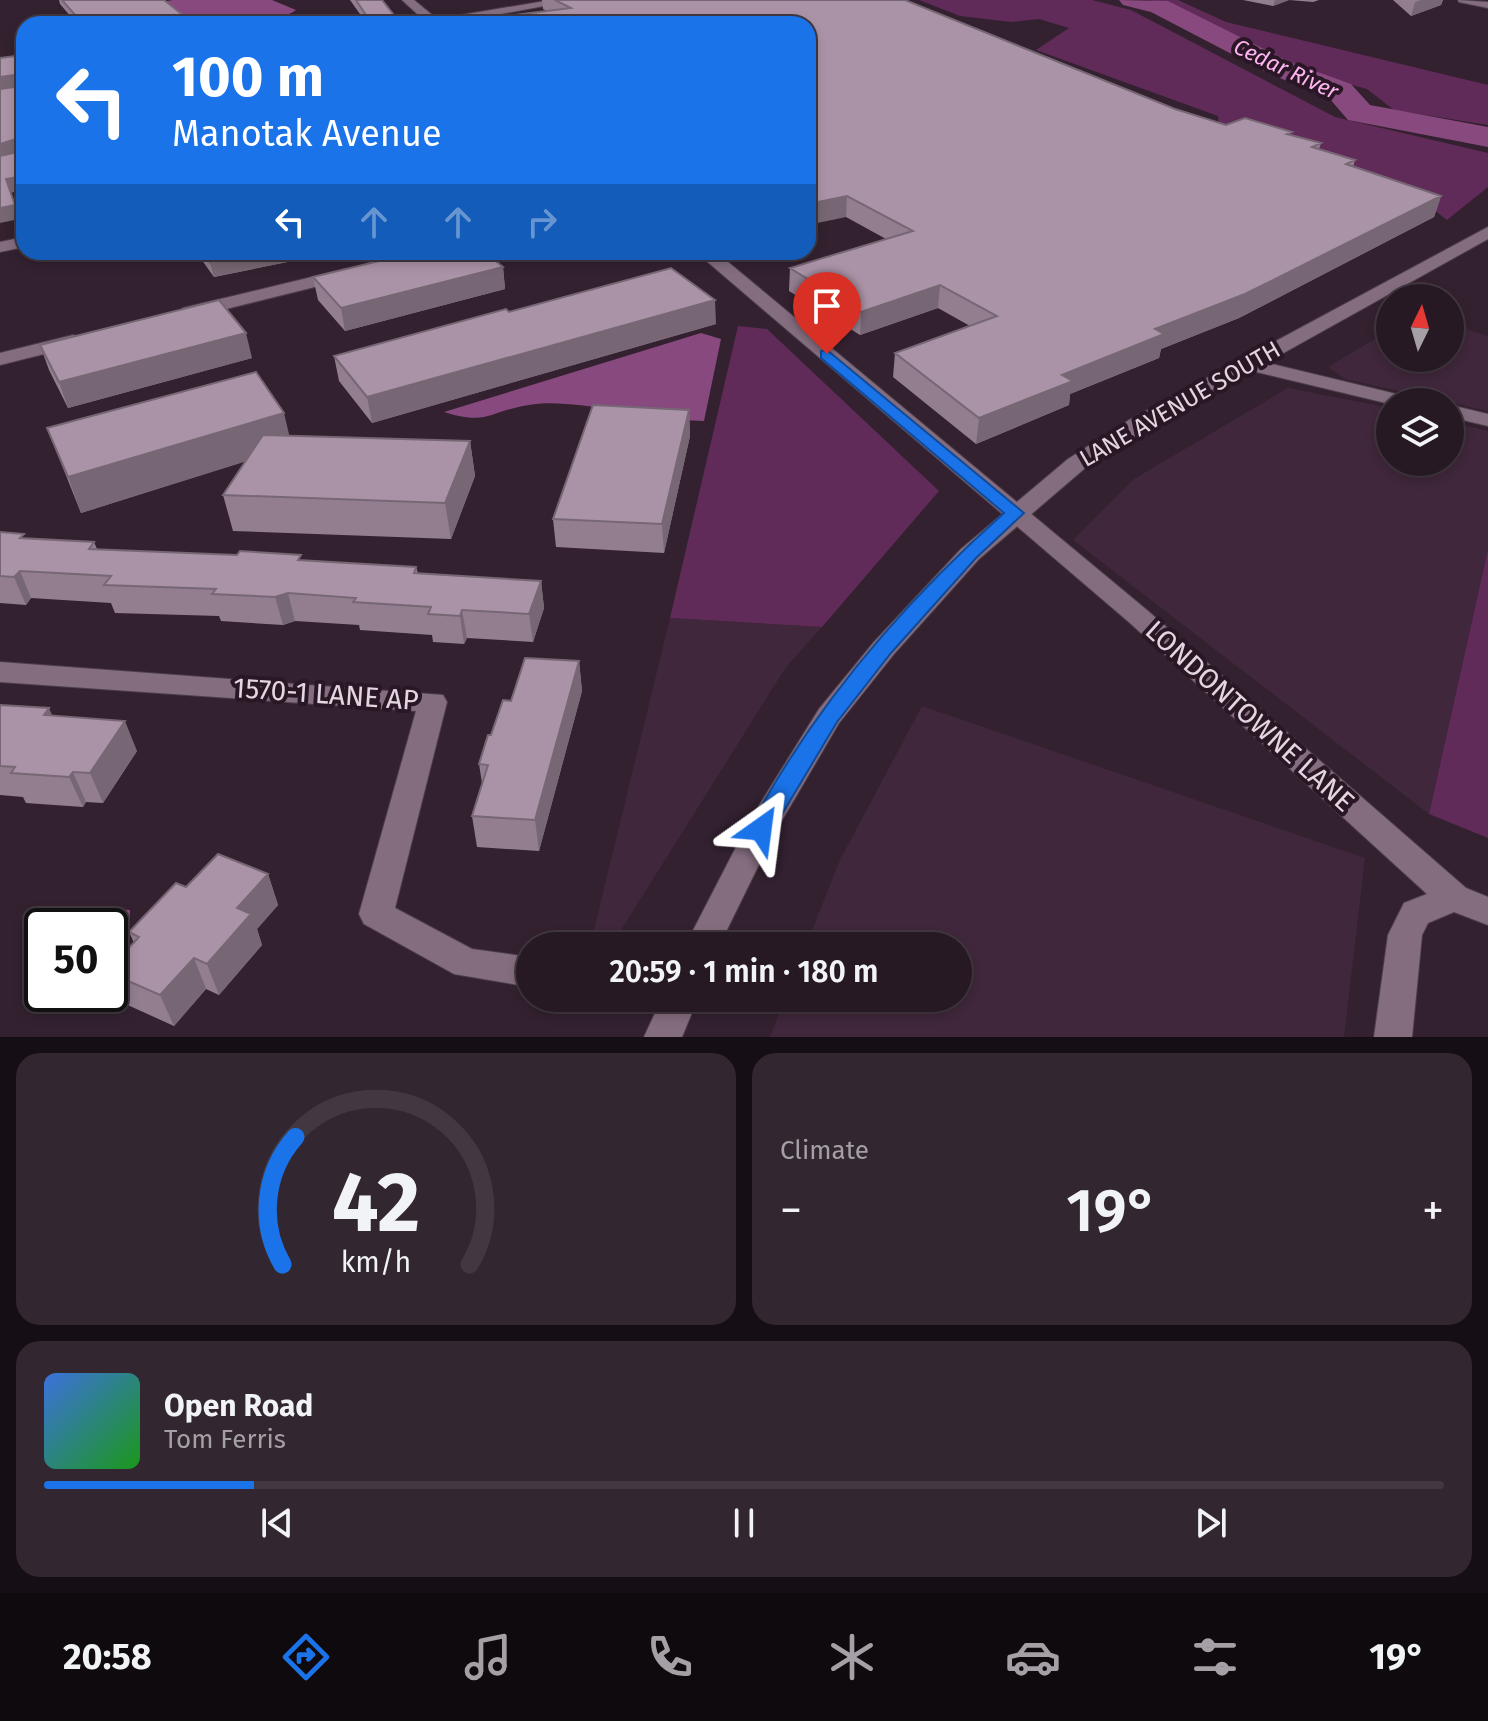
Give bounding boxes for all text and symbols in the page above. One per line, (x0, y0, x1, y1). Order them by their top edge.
water label: Cedar River (1229, 33, 1343, 105)
text: 100 m (172, 44, 324, 111)
icon: left (40, 48, 144, 152)
text: Manotak Avenue (172, 112, 442, 156)
icon: left (268, 200, 312, 244)
icon: ahead (352, 200, 396, 244)
icon: ahead (436, 200, 480, 244)
icon: right (520, 200, 564, 244)
pin (793, 272, 861, 354)
icon: arrive (805, 284, 849, 328)
north arrow (1376, 284, 1464, 372)
map controls (1376, 284, 1464, 476)
street label: LANE AVENUE SOUTH (1075, 335, 1285, 473)
button: layers (1376, 388, 1464, 476)
street label: LONDONTOWNE LANE (1139, 614, 1361, 818)
street label: 1570-1 LANE AP (232, 671, 420, 717)
position arrow (719, 787, 803, 871)
speed limit sign: 50 (24, 908, 128, 1012)
text: 20:59 · 1 min · 180 m (609, 954, 879, 990)
text: Climate (780, 1135, 869, 1166)
text: 42 (332, 1153, 420, 1253)
text: 19° (1066, 1175, 1158, 1247)
text: − (780, 1184, 802, 1237)
text: + (1422, 1184, 1444, 1237)
text: km/h (341, 1245, 411, 1280)
text: Open Road (164, 1388, 313, 1424)
text: Tom Ferris (164, 1424, 286, 1455)
icon: previous (255, 1501, 299, 1545)
icon: pause (722, 1501, 766, 1545)
icon: next (1189, 1501, 1233, 1545)
icon: directions (278, 1629, 334, 1685)
icon: music (460, 1629, 516, 1685)
icon: phone (642, 1629, 698, 1685)
icon: climate (824, 1629, 880, 1685)
icon: car (1005, 1629, 1061, 1685)
icon: filters (1187, 1629, 1243, 1685)
text: 20:58 (63, 1635, 152, 1679)
text: 19° (1369, 1635, 1425, 1679)

